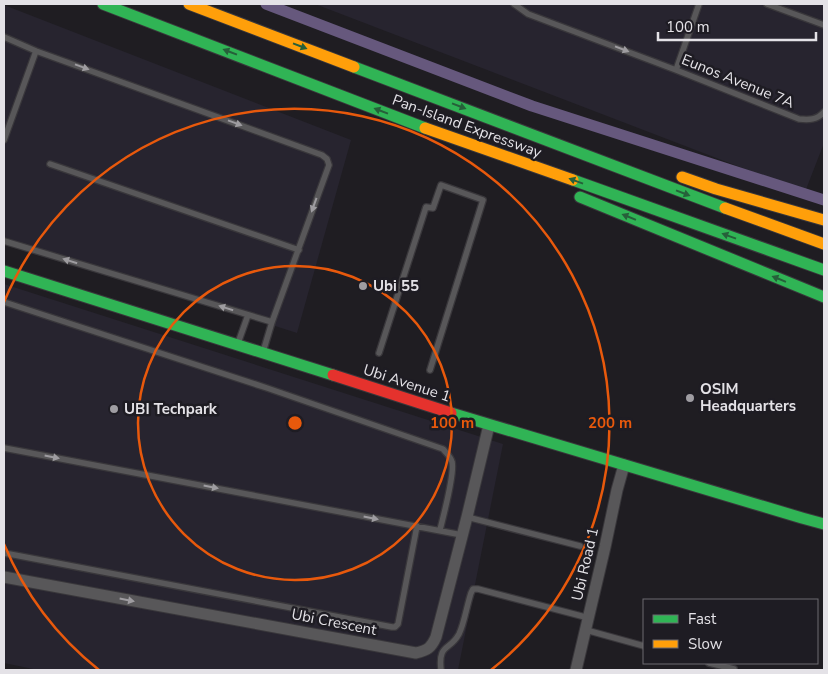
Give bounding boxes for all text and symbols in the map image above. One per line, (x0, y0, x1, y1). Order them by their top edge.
scale bar (658, 10, 816, 42)
text: 100 m (666, 17, 710, 37)
one-way arrow (293, 43, 308, 50)
one-way arrow (615, 45, 630, 53)
one-way arrow (222, 48, 237, 56)
street label: Eunos Avenue 7A (679, 49, 797, 113)
one-way arrow (75, 63, 90, 71)
street label: Pan-Island Expressway (390, 90, 545, 162)
one-way arrow (452, 102, 467, 110)
one-way arrow (373, 107, 388, 115)
one-way arrow (227, 120, 242, 127)
one-way arrow (568, 177, 583, 185)
one-way arrow (676, 189, 690, 197)
one-way arrow (310, 198, 318, 213)
one-way arrow (621, 213, 636, 221)
one-way arrow (721, 232, 736, 240)
one-way arrow (62, 257, 77, 265)
one-way arrow (772, 274, 786, 282)
place label: Ubi 55 (373, 276, 419, 296)
marker: Ubi 55 (357, 280, 369, 292)
one-way arrow (218, 304, 233, 312)
street label: Ubi Avenue 1 (361, 359, 453, 407)
place label: OSIM Headquarters (700, 379, 796, 416)
marker: OSIM Headquarters (684, 392, 696, 404)
place label: UBI Techpark (124, 399, 218, 419)
marker: UBI Techpark (108, 403, 120, 415)
text: 100 m (430, 413, 474, 433)
text: 200 m (588, 413, 632, 433)
centre of rings (286, 414, 304, 432)
one-way arrow (44, 453, 60, 461)
one-way arrow (204, 484, 220, 492)
one-way arrow (363, 514, 379, 522)
street label: Ubi Road 1 (567, 525, 603, 603)
one-way arrow (119, 596, 135, 604)
legend (643, 599, 818, 664)
street label: Ubi Crescent (290, 604, 379, 640)
text: Fast (688, 609, 717, 629)
text: Slow (688, 634, 723, 654)

